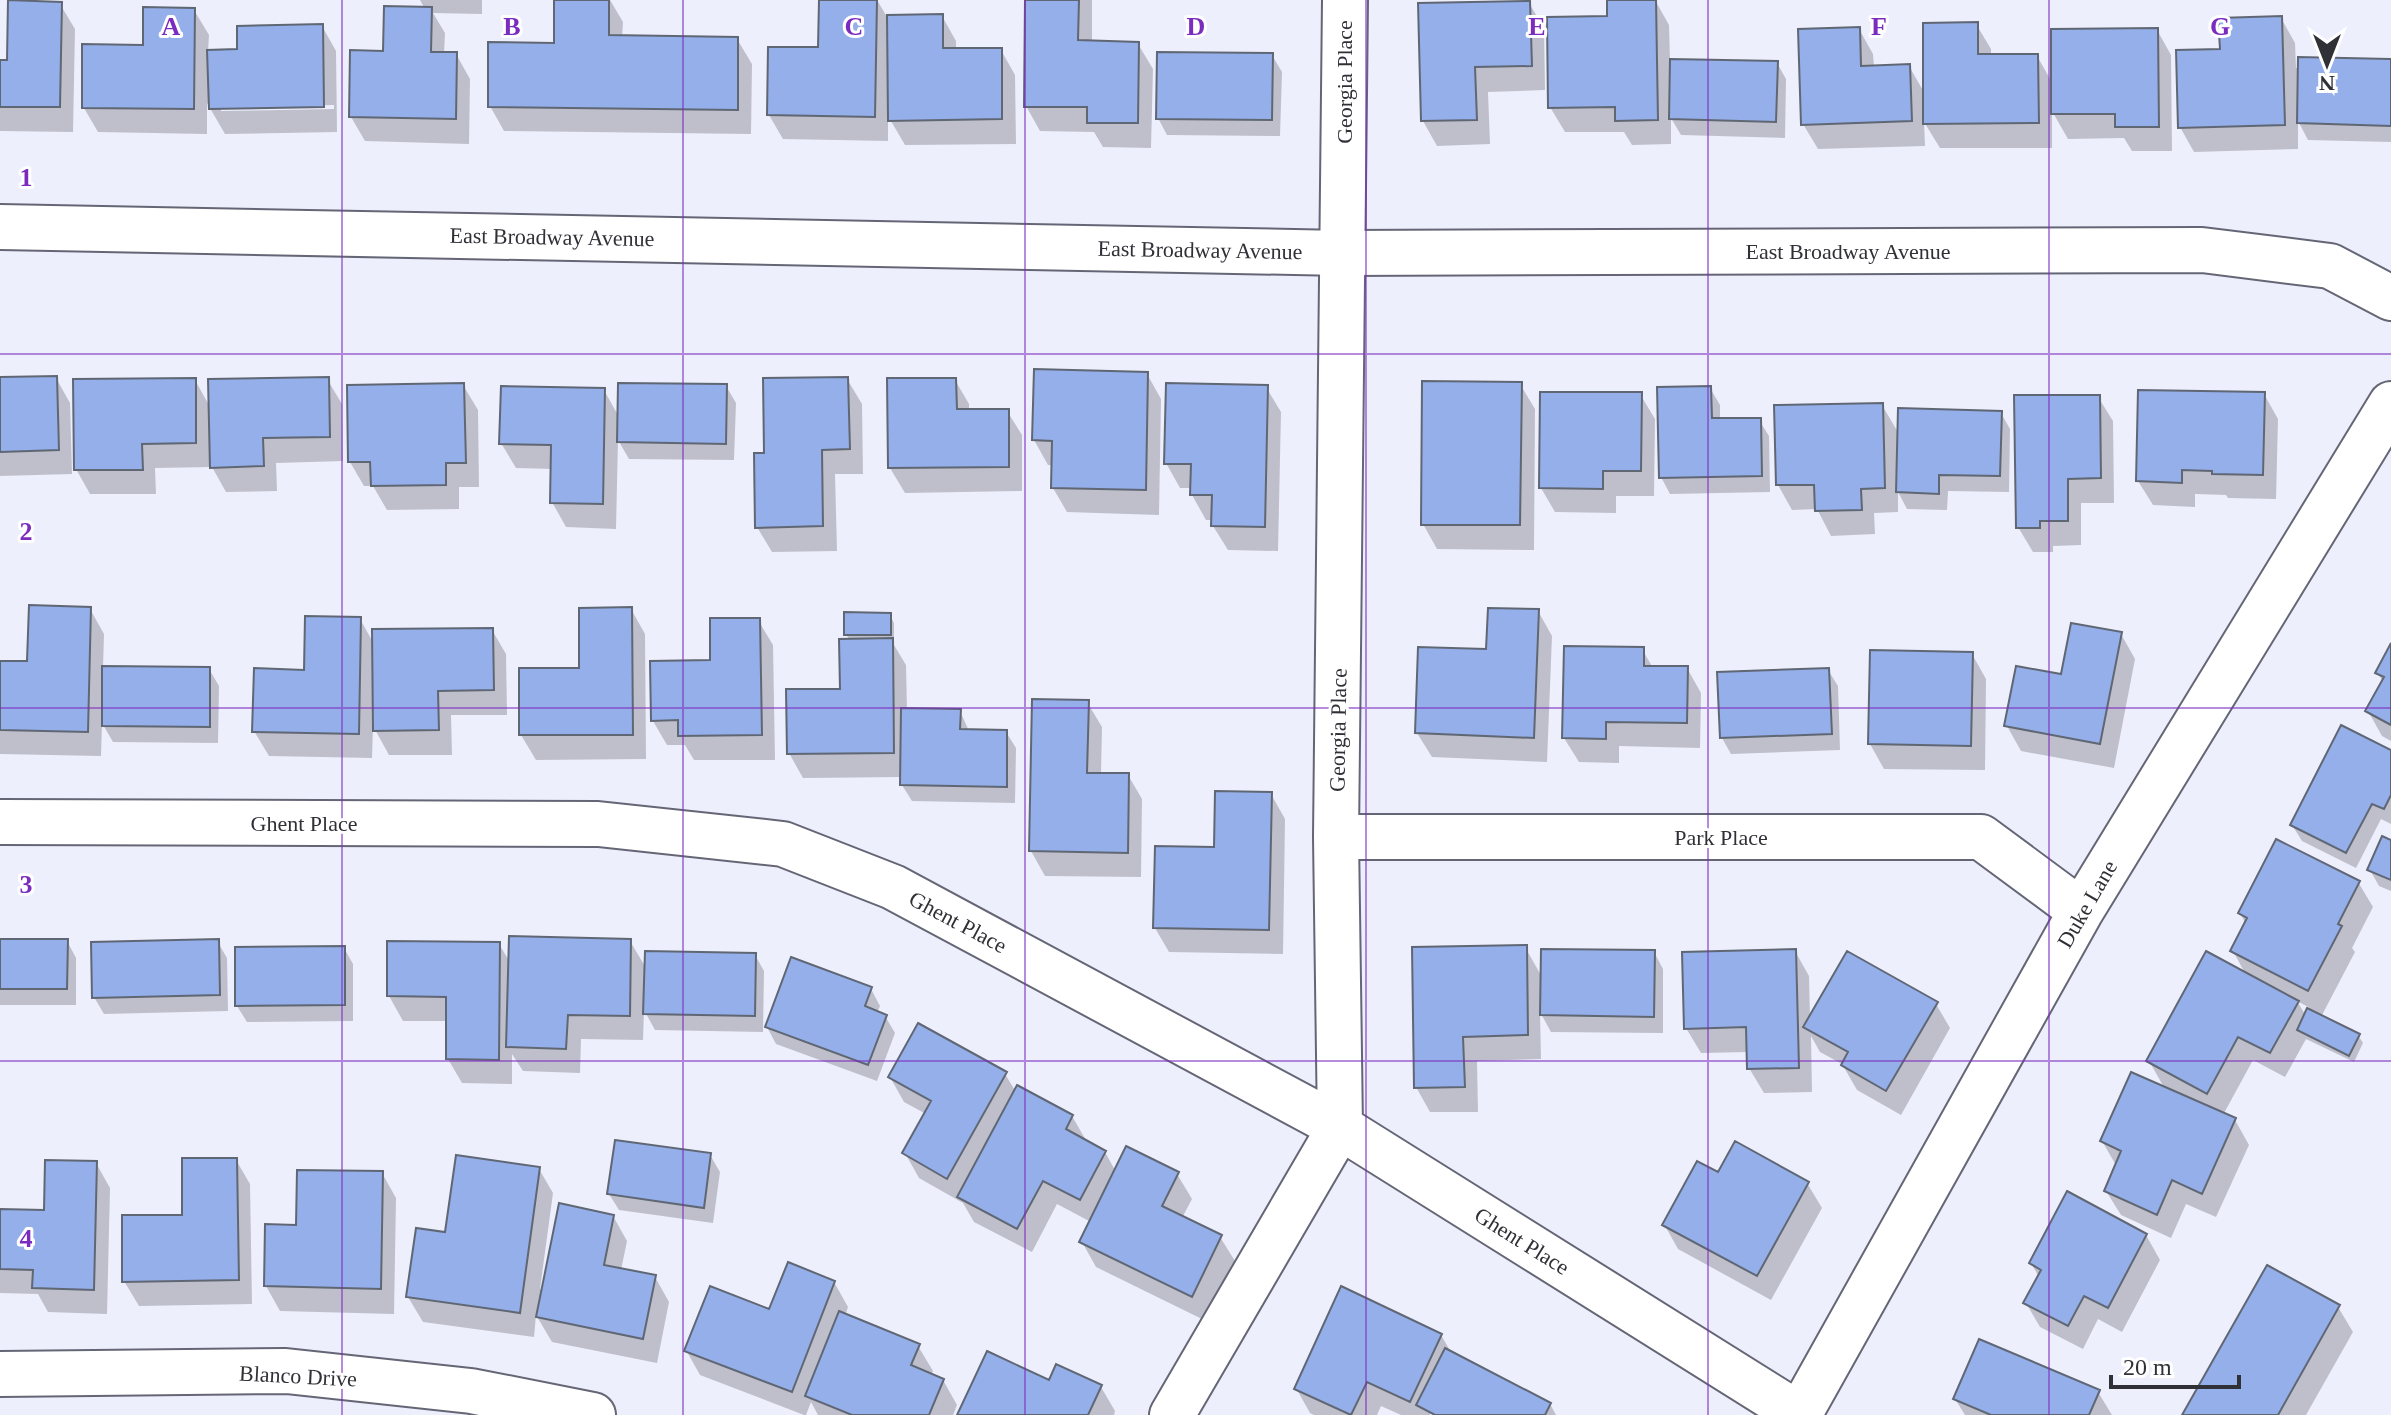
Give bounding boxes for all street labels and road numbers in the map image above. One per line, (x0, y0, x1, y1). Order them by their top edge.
street label: Georgia Place (1332, 20, 1357, 144)
street label: East Broadway Avenue (449, 223, 655, 251)
street label: East Broadway Avenue (1097, 236, 1303, 264)
street label: East Broadway Avenue (1746, 239, 1950, 264)
street label: Georgia Place (1324, 668, 1352, 792)
street label: Ghent Place (251, 811, 357, 836)
street label: Park Place (1674, 825, 1768, 850)
street label: Duke Lane (2052, 856, 2122, 952)
street label: Ghent Place (905, 886, 1011, 958)
street label: Ghent Place (1470, 1202, 1574, 1280)
street label: Blanco Drive (238, 1360, 358, 1392)

